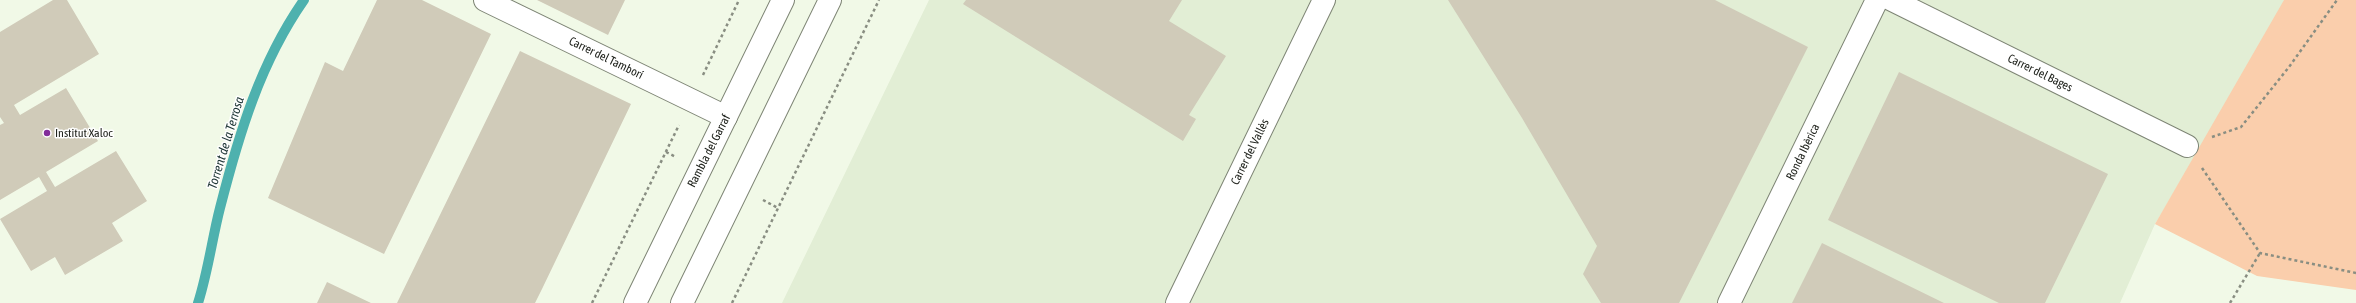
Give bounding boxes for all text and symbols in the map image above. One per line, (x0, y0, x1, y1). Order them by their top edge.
street label: Carrer del Tamborí (566, 34, 646, 82)
street label: Carrer del Bages (2005, 51, 2075, 95)
water label: Torrent de la Terrosa (205, 95, 247, 191)
street label: Rambla del Garraf (684, 112, 734, 190)
street label: Carrer del Vallès (1228, 117, 1272, 187)
street label: Ronda Ibèrica (1783, 121, 1823, 183)
place label: Institut Xaloc (55, 126, 113, 140)
marker: Institut Xaloc (42, 128, 52, 138)

